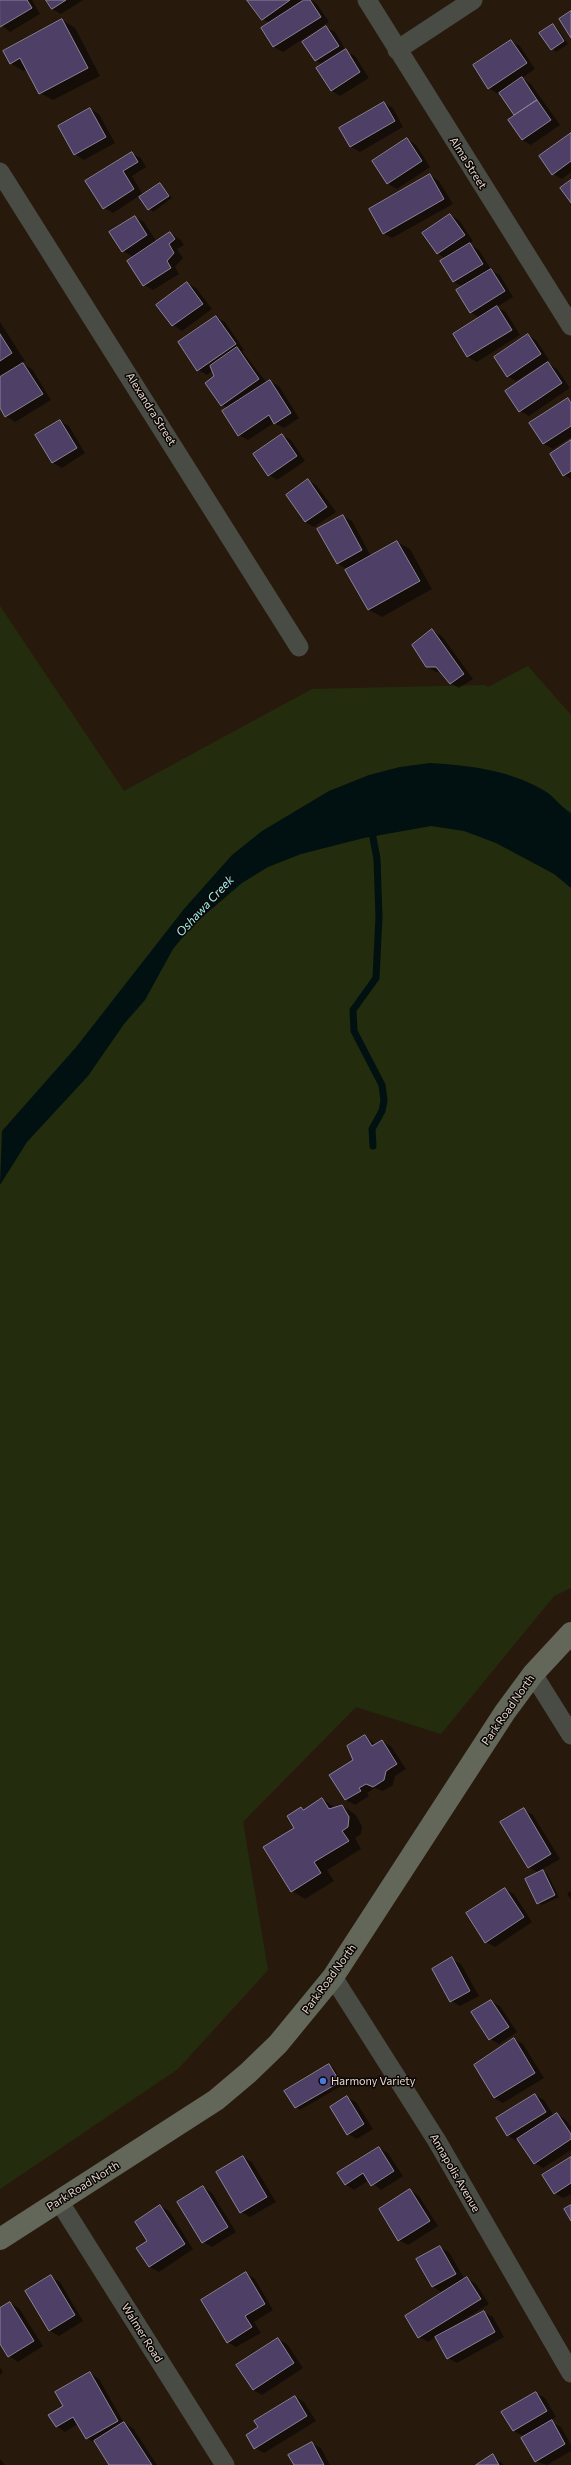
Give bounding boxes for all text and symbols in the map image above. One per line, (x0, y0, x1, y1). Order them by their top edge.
street label: Alma Street (447, 135, 489, 191)
street label: Alexandra Street (123, 370, 179, 448)
water label: Oshawa Creek (173, 872, 237, 940)
street label: Park Road North (479, 1672, 537, 1748)
street label: Park Road North (299, 1942, 359, 2016)
place label: Harmony Variety (331, 2074, 415, 2088)
marker: Harmony Variety (318, 2076, 328, 2086)
street label: Annapolis Avenue (427, 2131, 483, 2215)
street label: Park Road North (44, 2158, 122, 2214)
street label: Walmer Road (119, 2301, 165, 2365)

